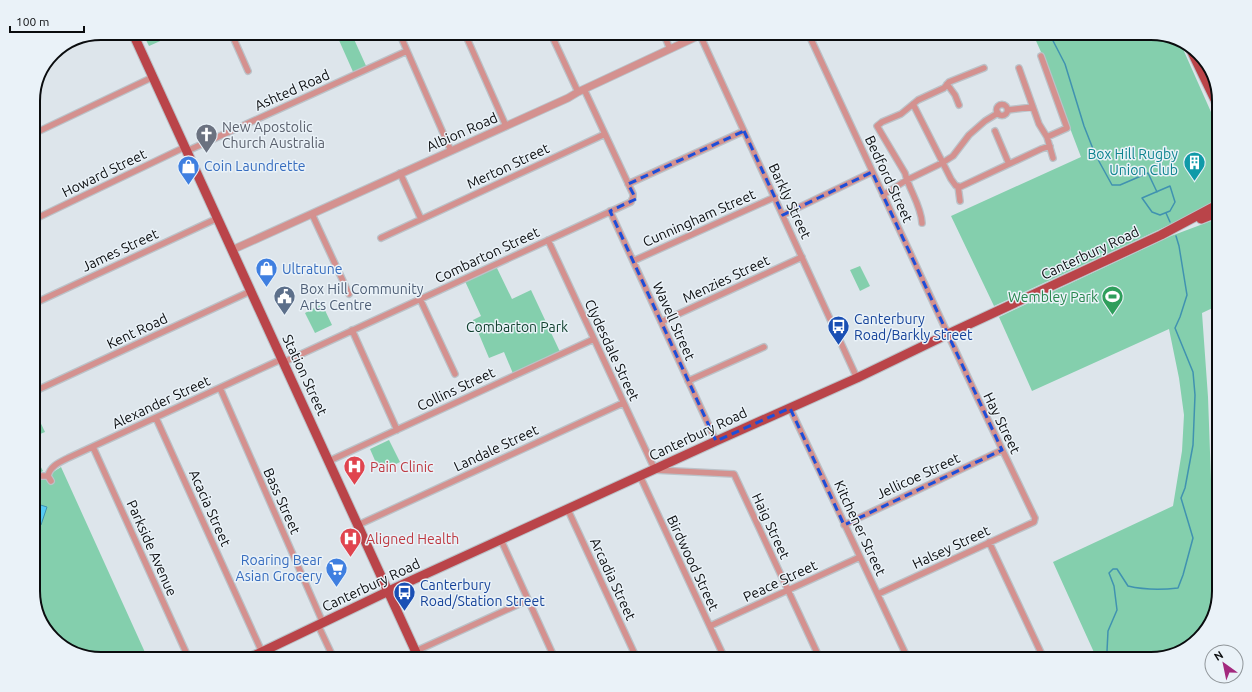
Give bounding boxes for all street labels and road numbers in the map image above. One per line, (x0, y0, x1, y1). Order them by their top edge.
street label: Ashted Road (252, 66, 332, 114)
street label: Albion Road (424, 109, 500, 155)
street label: Bedford Street (862, 133, 916, 225)
street label: Merton Street (464, 140, 552, 192)
street label: Howard Street (59, 145, 149, 200)
street label: Barkly Street (766, 161, 815, 242)
street label: Cunningham Street (640, 186, 758, 250)
street label: Canterbury Road (1038, 223, 1142, 283)
street label: Combarton Street (432, 224, 542, 286)
street label: James Street (79, 225, 161, 275)
street label: Menzies Street (680, 252, 772, 306)
street label: Wavell Street (650, 279, 699, 363)
street label: Clydesdale Street (581, 297, 643, 404)
street label: Kent Road (104, 310, 170, 352)
street label: Station Street (279, 332, 331, 418)
street label: Collins Street (415, 364, 498, 414)
street label: Alexander Street (109, 372, 213, 432)
street label: Hay Street (980, 390, 1024, 457)
street label: Canterbury Road (646, 404, 750, 464)
street label: Landale Street (451, 421, 541, 475)
street label: Jellicoe Street (874, 450, 963, 502)
street label: Bass Street (260, 466, 304, 537)
street label: Acacia Street (186, 467, 234, 549)
street label: Kitchener Street (831, 478, 889, 579)
street label: Haig Street (749, 491, 793, 562)
street label: Parkside Avenue (124, 497, 180, 599)
street label: Birdwood Street (664, 513, 722, 614)
street label: Halsey Street (910, 522, 993, 572)
street label: Arcadia Street (587, 535, 639, 623)
street label: Canterbury Road (319, 555, 423, 615)
street label: Peace Street (741, 557, 820, 605)

